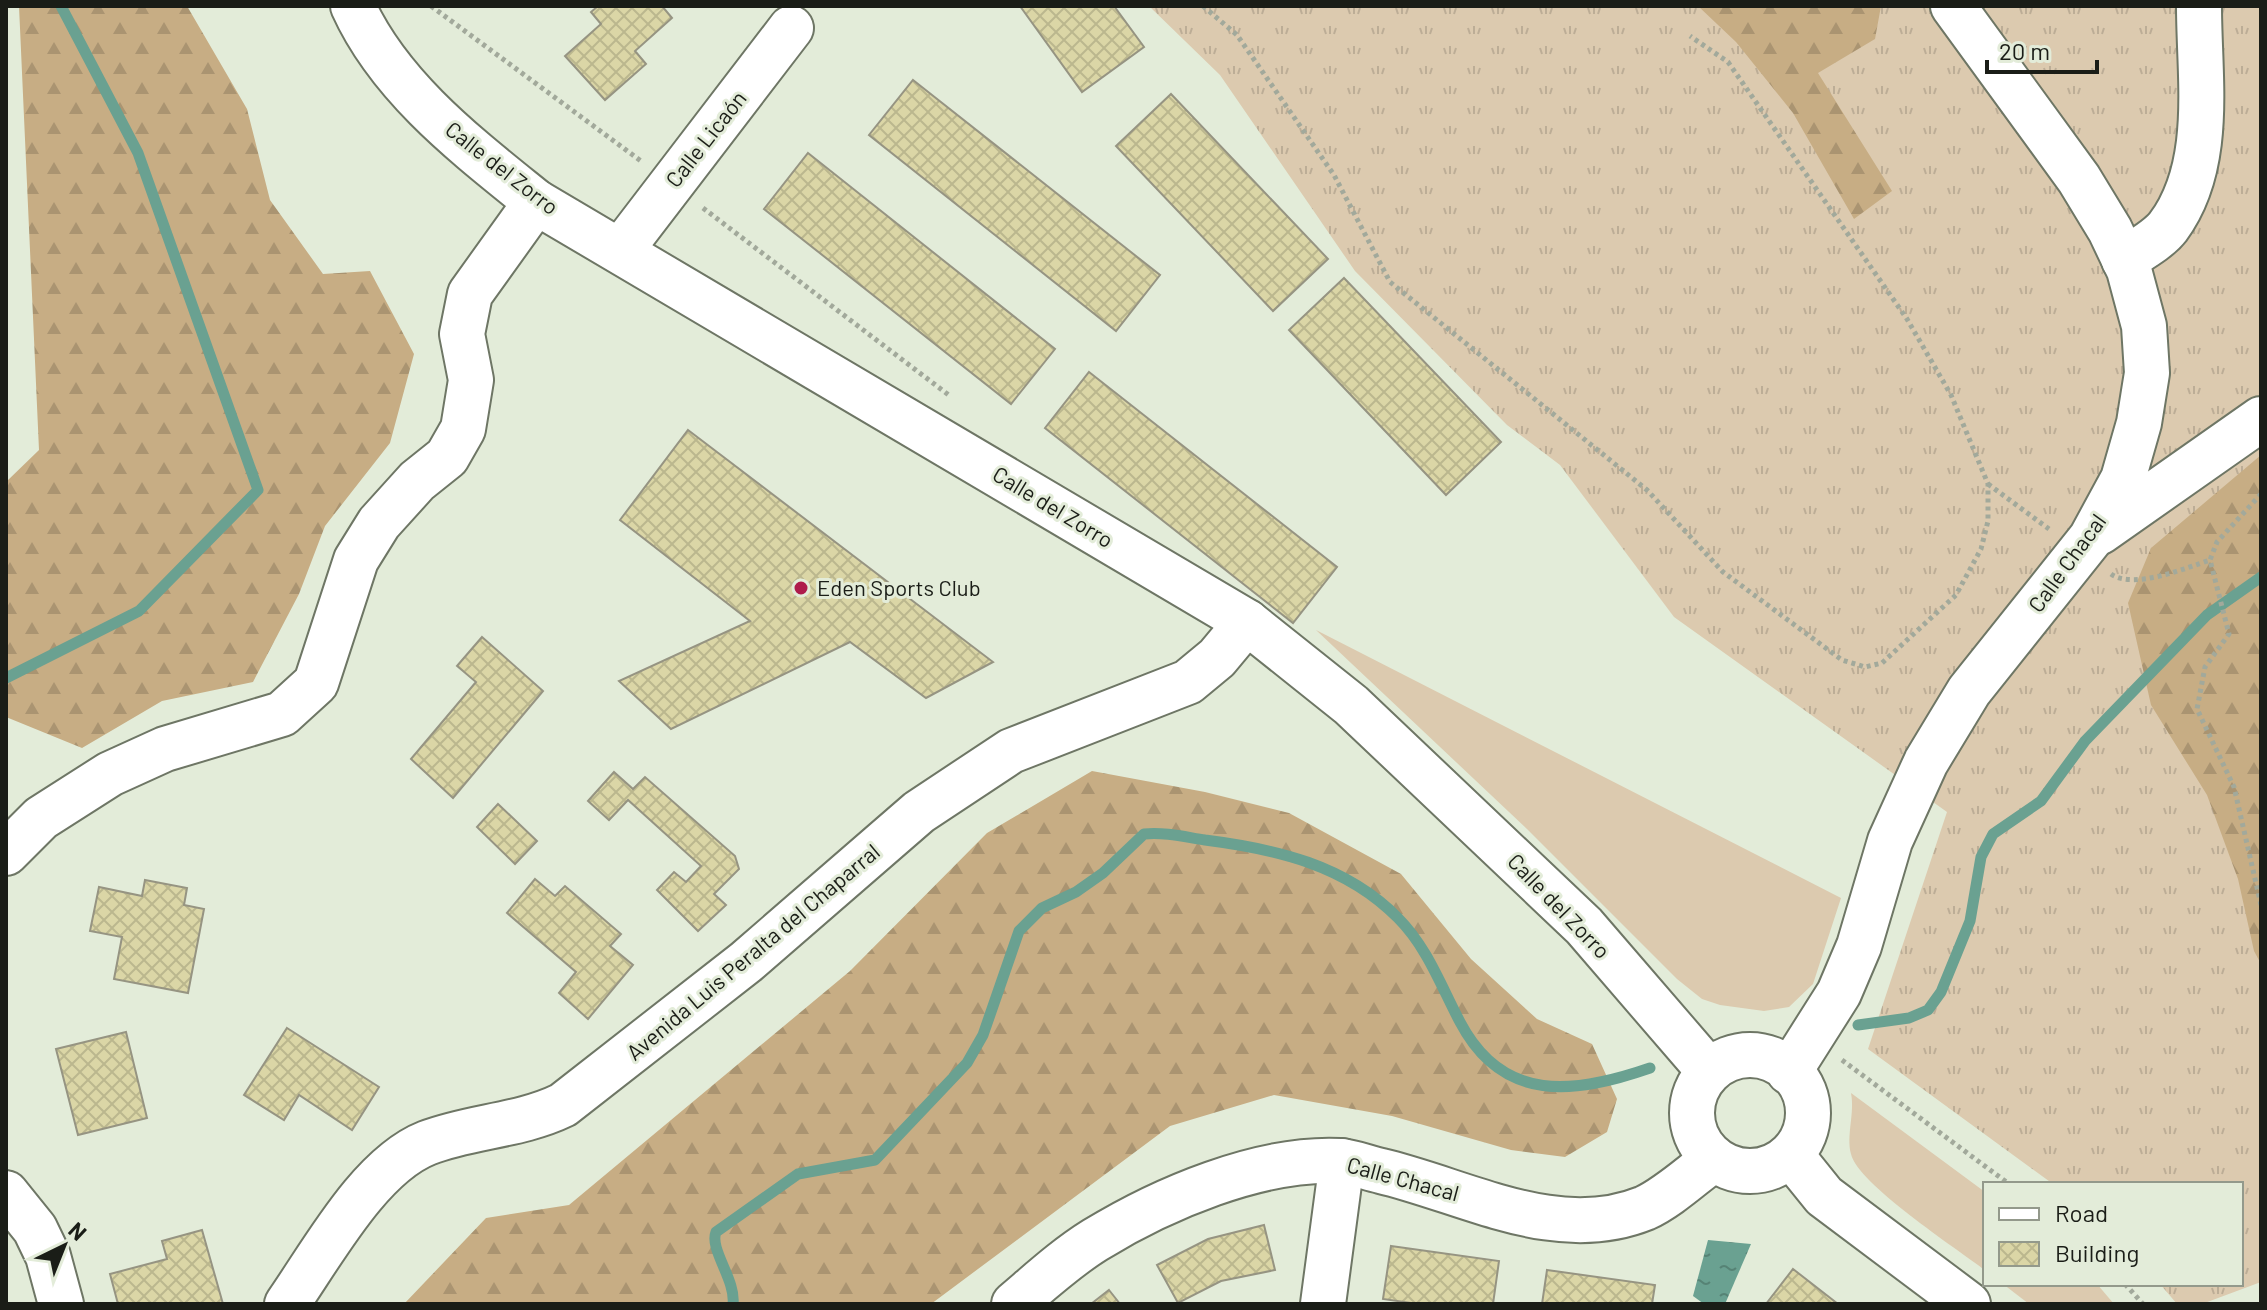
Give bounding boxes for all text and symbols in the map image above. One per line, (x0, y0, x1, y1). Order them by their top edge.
scale bar (1987, 24, 2097, 74)
text: 20 m (1999, 36, 2050, 65)
street label: Calle Licaón (660, 85, 751, 192)
street label: Calle del Zorro (441, 115, 564, 219)
street label: Calle del Zorro (989, 460, 1118, 552)
street label: Calle Chacal (2022, 508, 2110, 617)
place label: Eden Sports Club (817, 574, 981, 600)
marker: Eden Sports Club (792, 579, 810, 597)
street label: Avenida Luis Peralta del Chaparral (621, 838, 884, 1065)
street label: Calle del Zorro (1503, 847, 1616, 963)
street label: Calle Chacal (1344, 1151, 1462, 1205)
legend (1983, 1182, 2243, 1286)
text: Road (2055, 1198, 2108, 1227)
north arrow (24, 1206, 104, 1286)
text: N (64, 1216, 93, 1245)
text: Building (2055, 1238, 2139, 1267)

